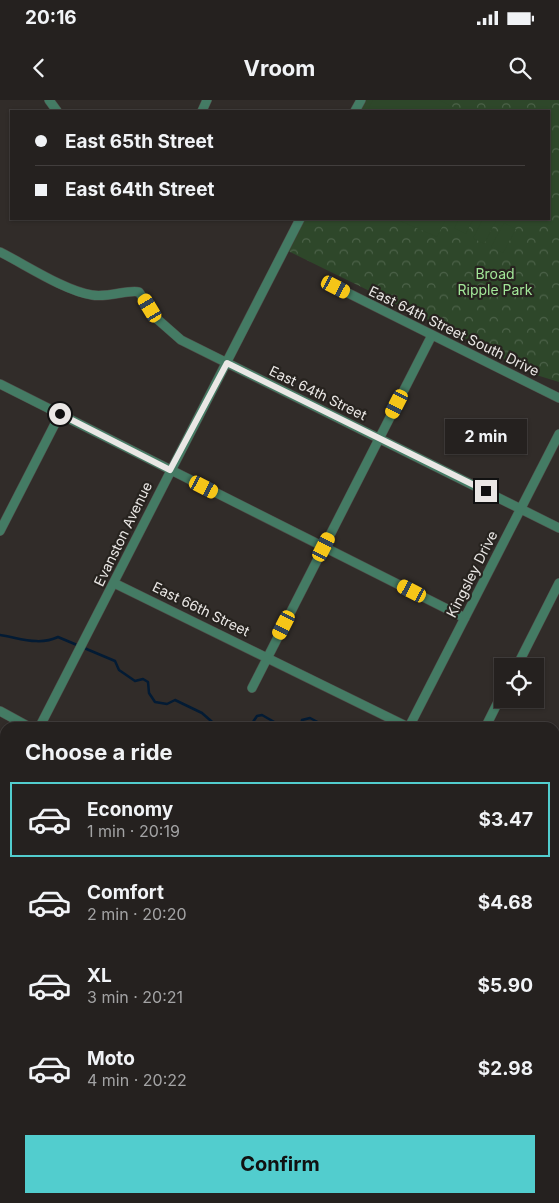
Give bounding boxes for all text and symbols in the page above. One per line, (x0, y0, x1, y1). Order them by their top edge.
text: 20:16 (25, 6, 77, 29)
icon: back (25, 54, 53, 82)
icon: search (506, 54, 534, 82)
text: Vroom (244, 55, 315, 81)
text: East 65th Street (65, 130, 214, 153)
text: East 64th Street (65, 178, 214, 201)
park label: Broad Ripple Park (457, 265, 533, 298)
car (319, 274, 352, 300)
street label: East 64th Street South Drive (366, 282, 542, 379)
car (135, 291, 164, 325)
street label: East 64th Street (267, 362, 370, 424)
car (383, 387, 410, 421)
route start (49, 403, 71, 425)
callout: 2 min (445, 418, 527, 454)
text: 2 min (465, 426, 507, 446)
car (187, 474, 220, 500)
street label: Evanston Avenue (90, 479, 155, 589)
route end (475, 480, 497, 502)
street label: Kingsley Drive (442, 528, 501, 620)
car (310, 530, 337, 564)
street label: East 66th Street (150, 578, 253, 640)
car (395, 578, 428, 604)
car (270, 608, 297, 642)
map controls (494, 658, 544, 708)
button: locate (494, 658, 544, 708)
text: Choose a ride (25, 739, 173, 765)
icon: car (27, 797, 72, 842)
text: Economy (87, 798, 173, 821)
text: $3.47 (478, 808, 533, 831)
text: 1 min · 20:19 (87, 821, 180, 841)
icon: car (27, 880, 72, 925)
text: Comfort (87, 881, 164, 904)
text: $4.68 (478, 891, 533, 914)
text: 2 min · 20:20 (87, 904, 187, 924)
icon: car (27, 963, 72, 1008)
text: XL (87, 964, 112, 987)
text: $5.90 (478, 974, 533, 997)
text: 3 min · 20:21 (87, 987, 183, 1007)
icon: car (27, 1046, 72, 1091)
text: Moto (87, 1047, 135, 1070)
text: $2.98 (478, 1057, 533, 1080)
text: 4 min · 20:22 (87, 1070, 187, 1090)
button: Confirm (25, 1135, 535, 1193)

